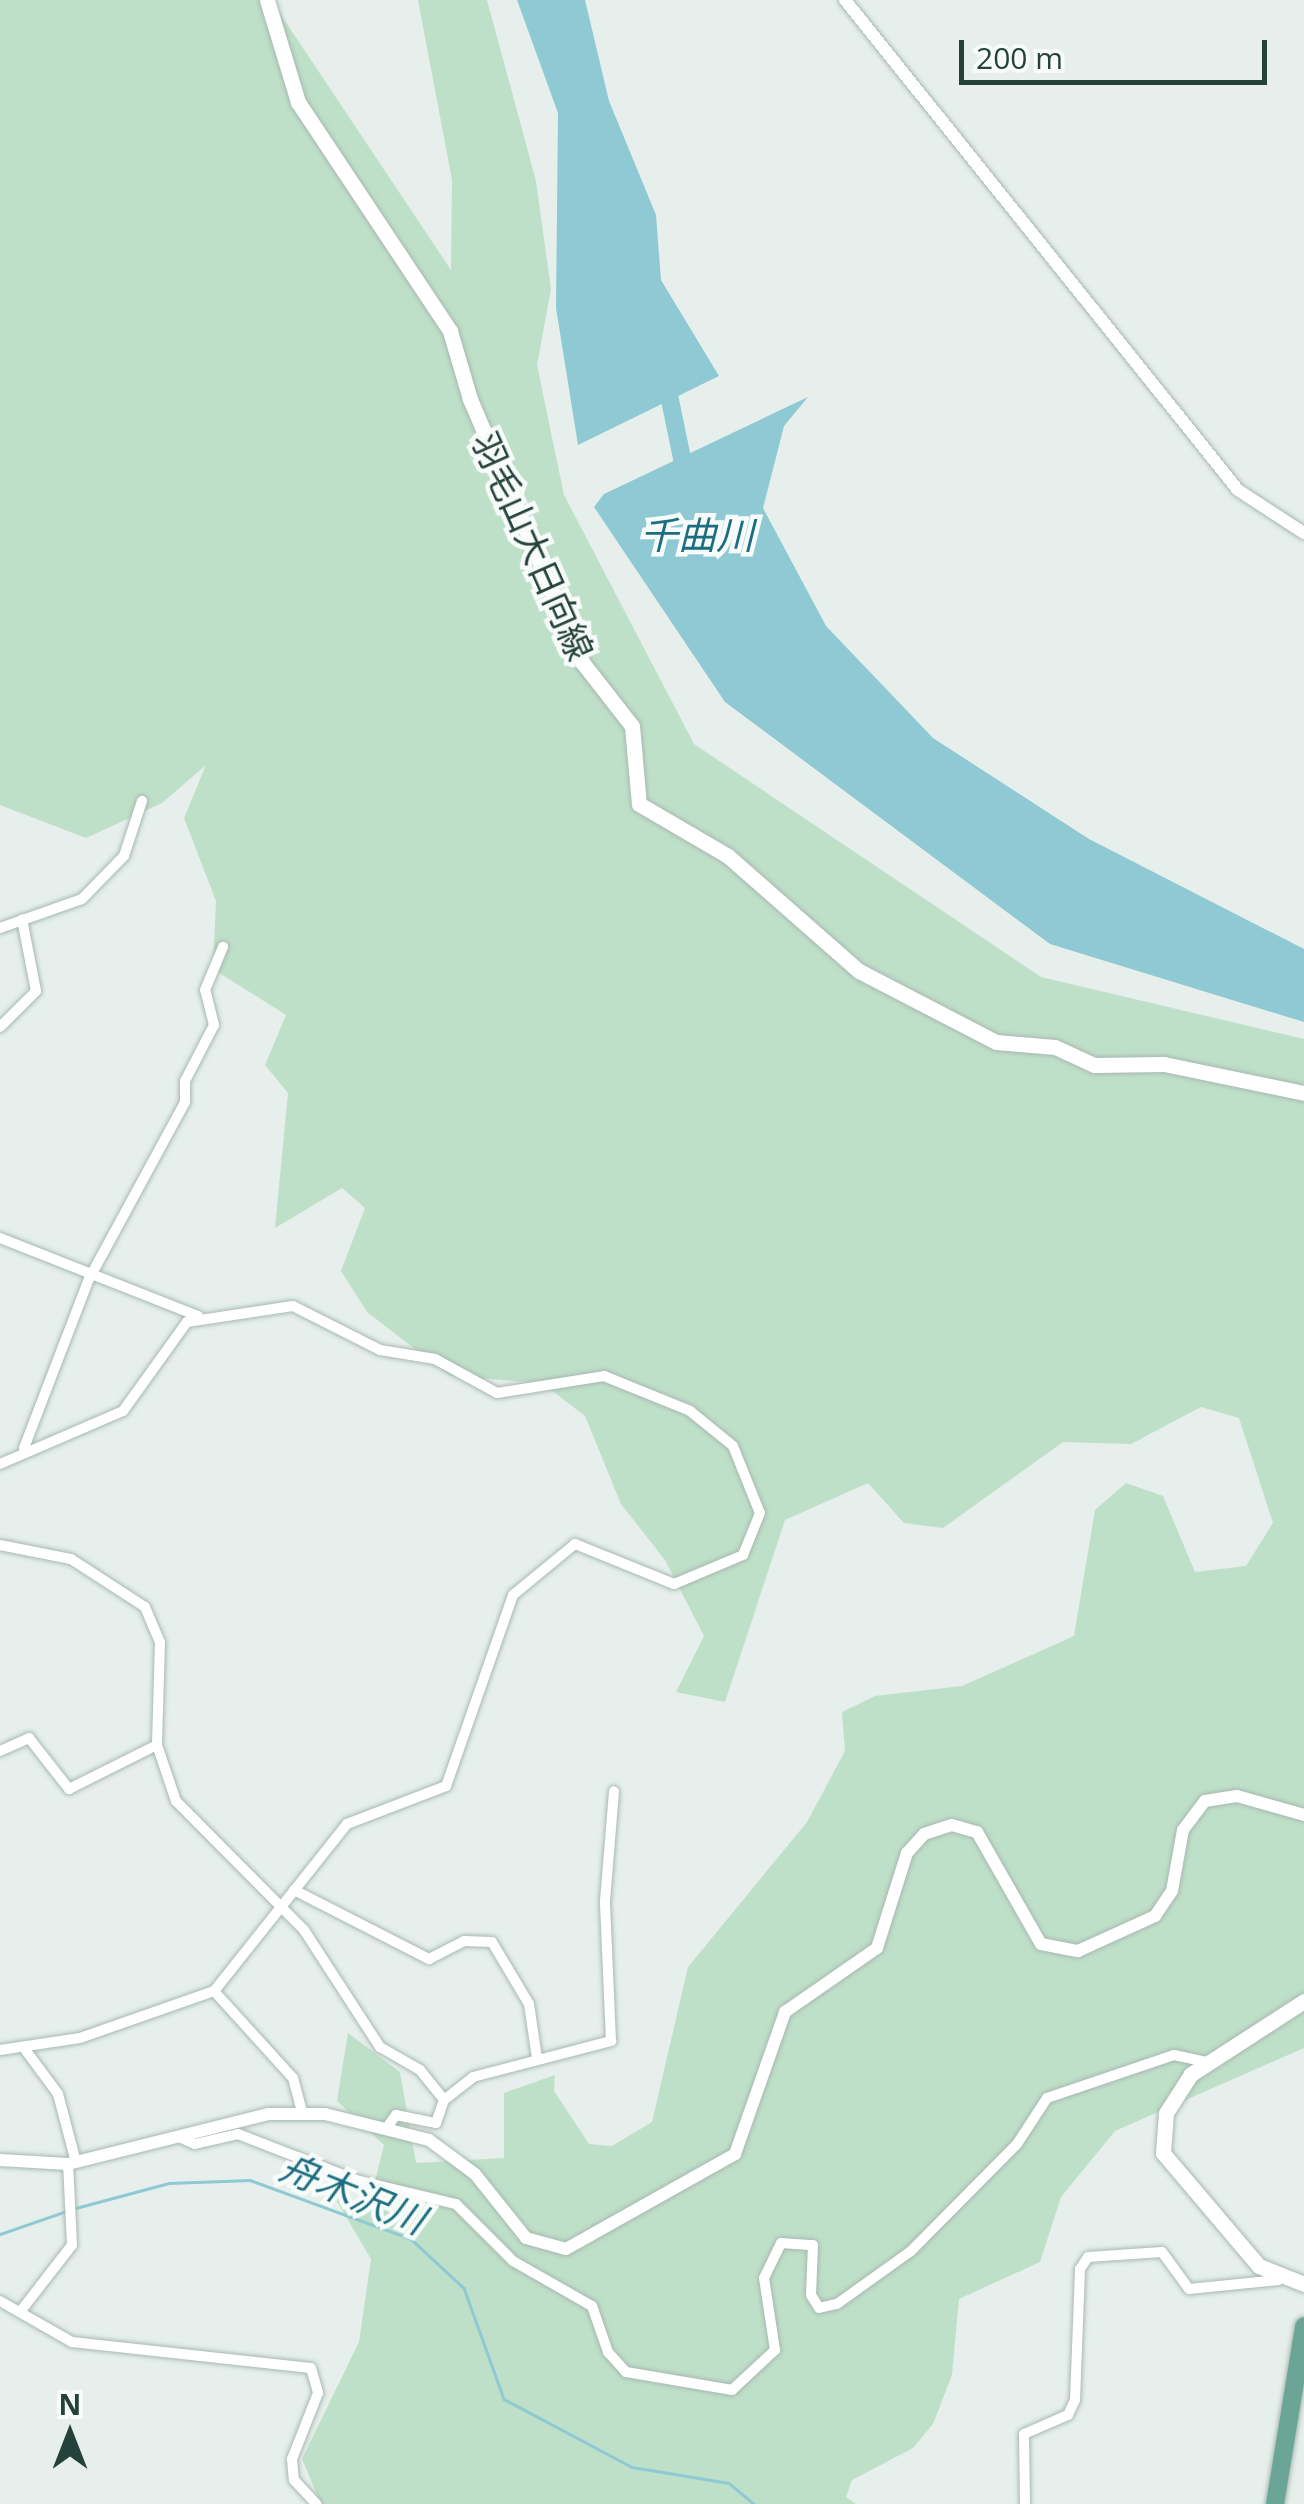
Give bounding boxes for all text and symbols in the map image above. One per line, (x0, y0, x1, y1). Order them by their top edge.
scale bar (964, 20, 1272, 82)
text: 200 m (976, 37, 1063, 78)
street label: 羽毛山大日向線 (464, 426, 602, 666)
water label: 千曲川 (640, 512, 754, 558)
water label: 舟木沢川 (274, 2143, 432, 2243)
north arrow (20, 2384, 120, 2484)
text: N (59, 2385, 81, 2423)

